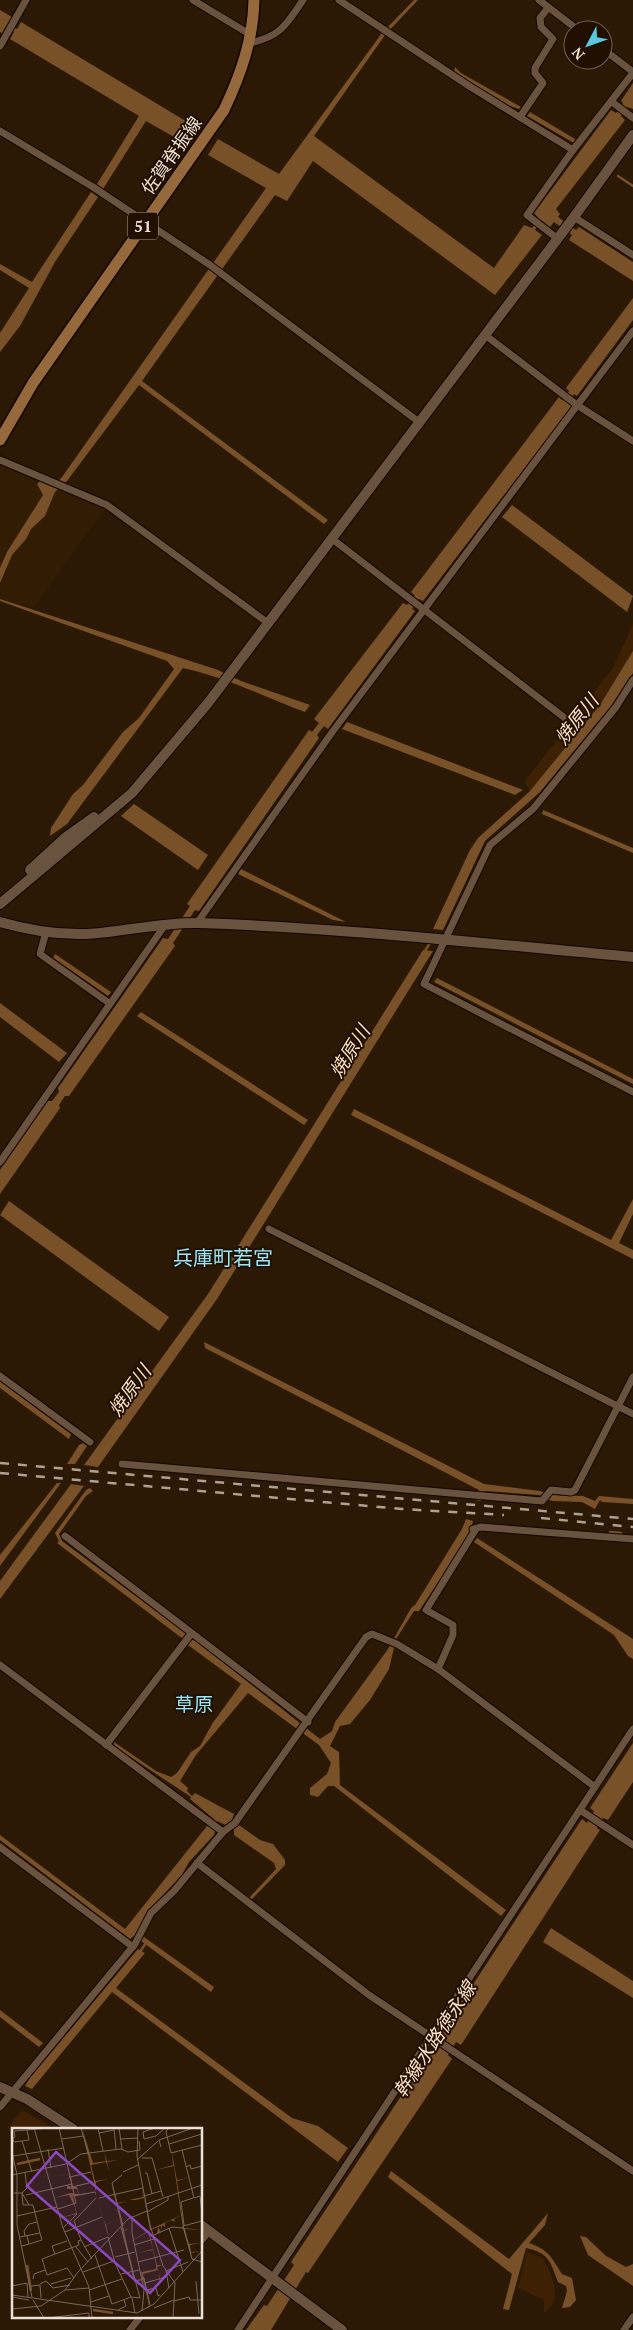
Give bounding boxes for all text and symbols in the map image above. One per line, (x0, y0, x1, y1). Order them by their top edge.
north arrow (563, 20, 613, 70)
text: N (567, 43, 588, 64)
street label: 佐賀脊振線 (135, 111, 207, 199)
road number: 51 (128, 212, 158, 240)
water label: 焼原川 (549, 687, 605, 749)
water label: 焼原川 (323, 1019, 376, 1082)
district label: 兵庫町若宮 (173, 1244, 273, 1271)
water label: 焼原川 (102, 1358, 157, 1420)
district label: 草原 (175, 1691, 213, 1716)
water label: 幹線水路徳永線 (387, 1975, 482, 2102)
inset map (12, 2128, 202, 2318)

